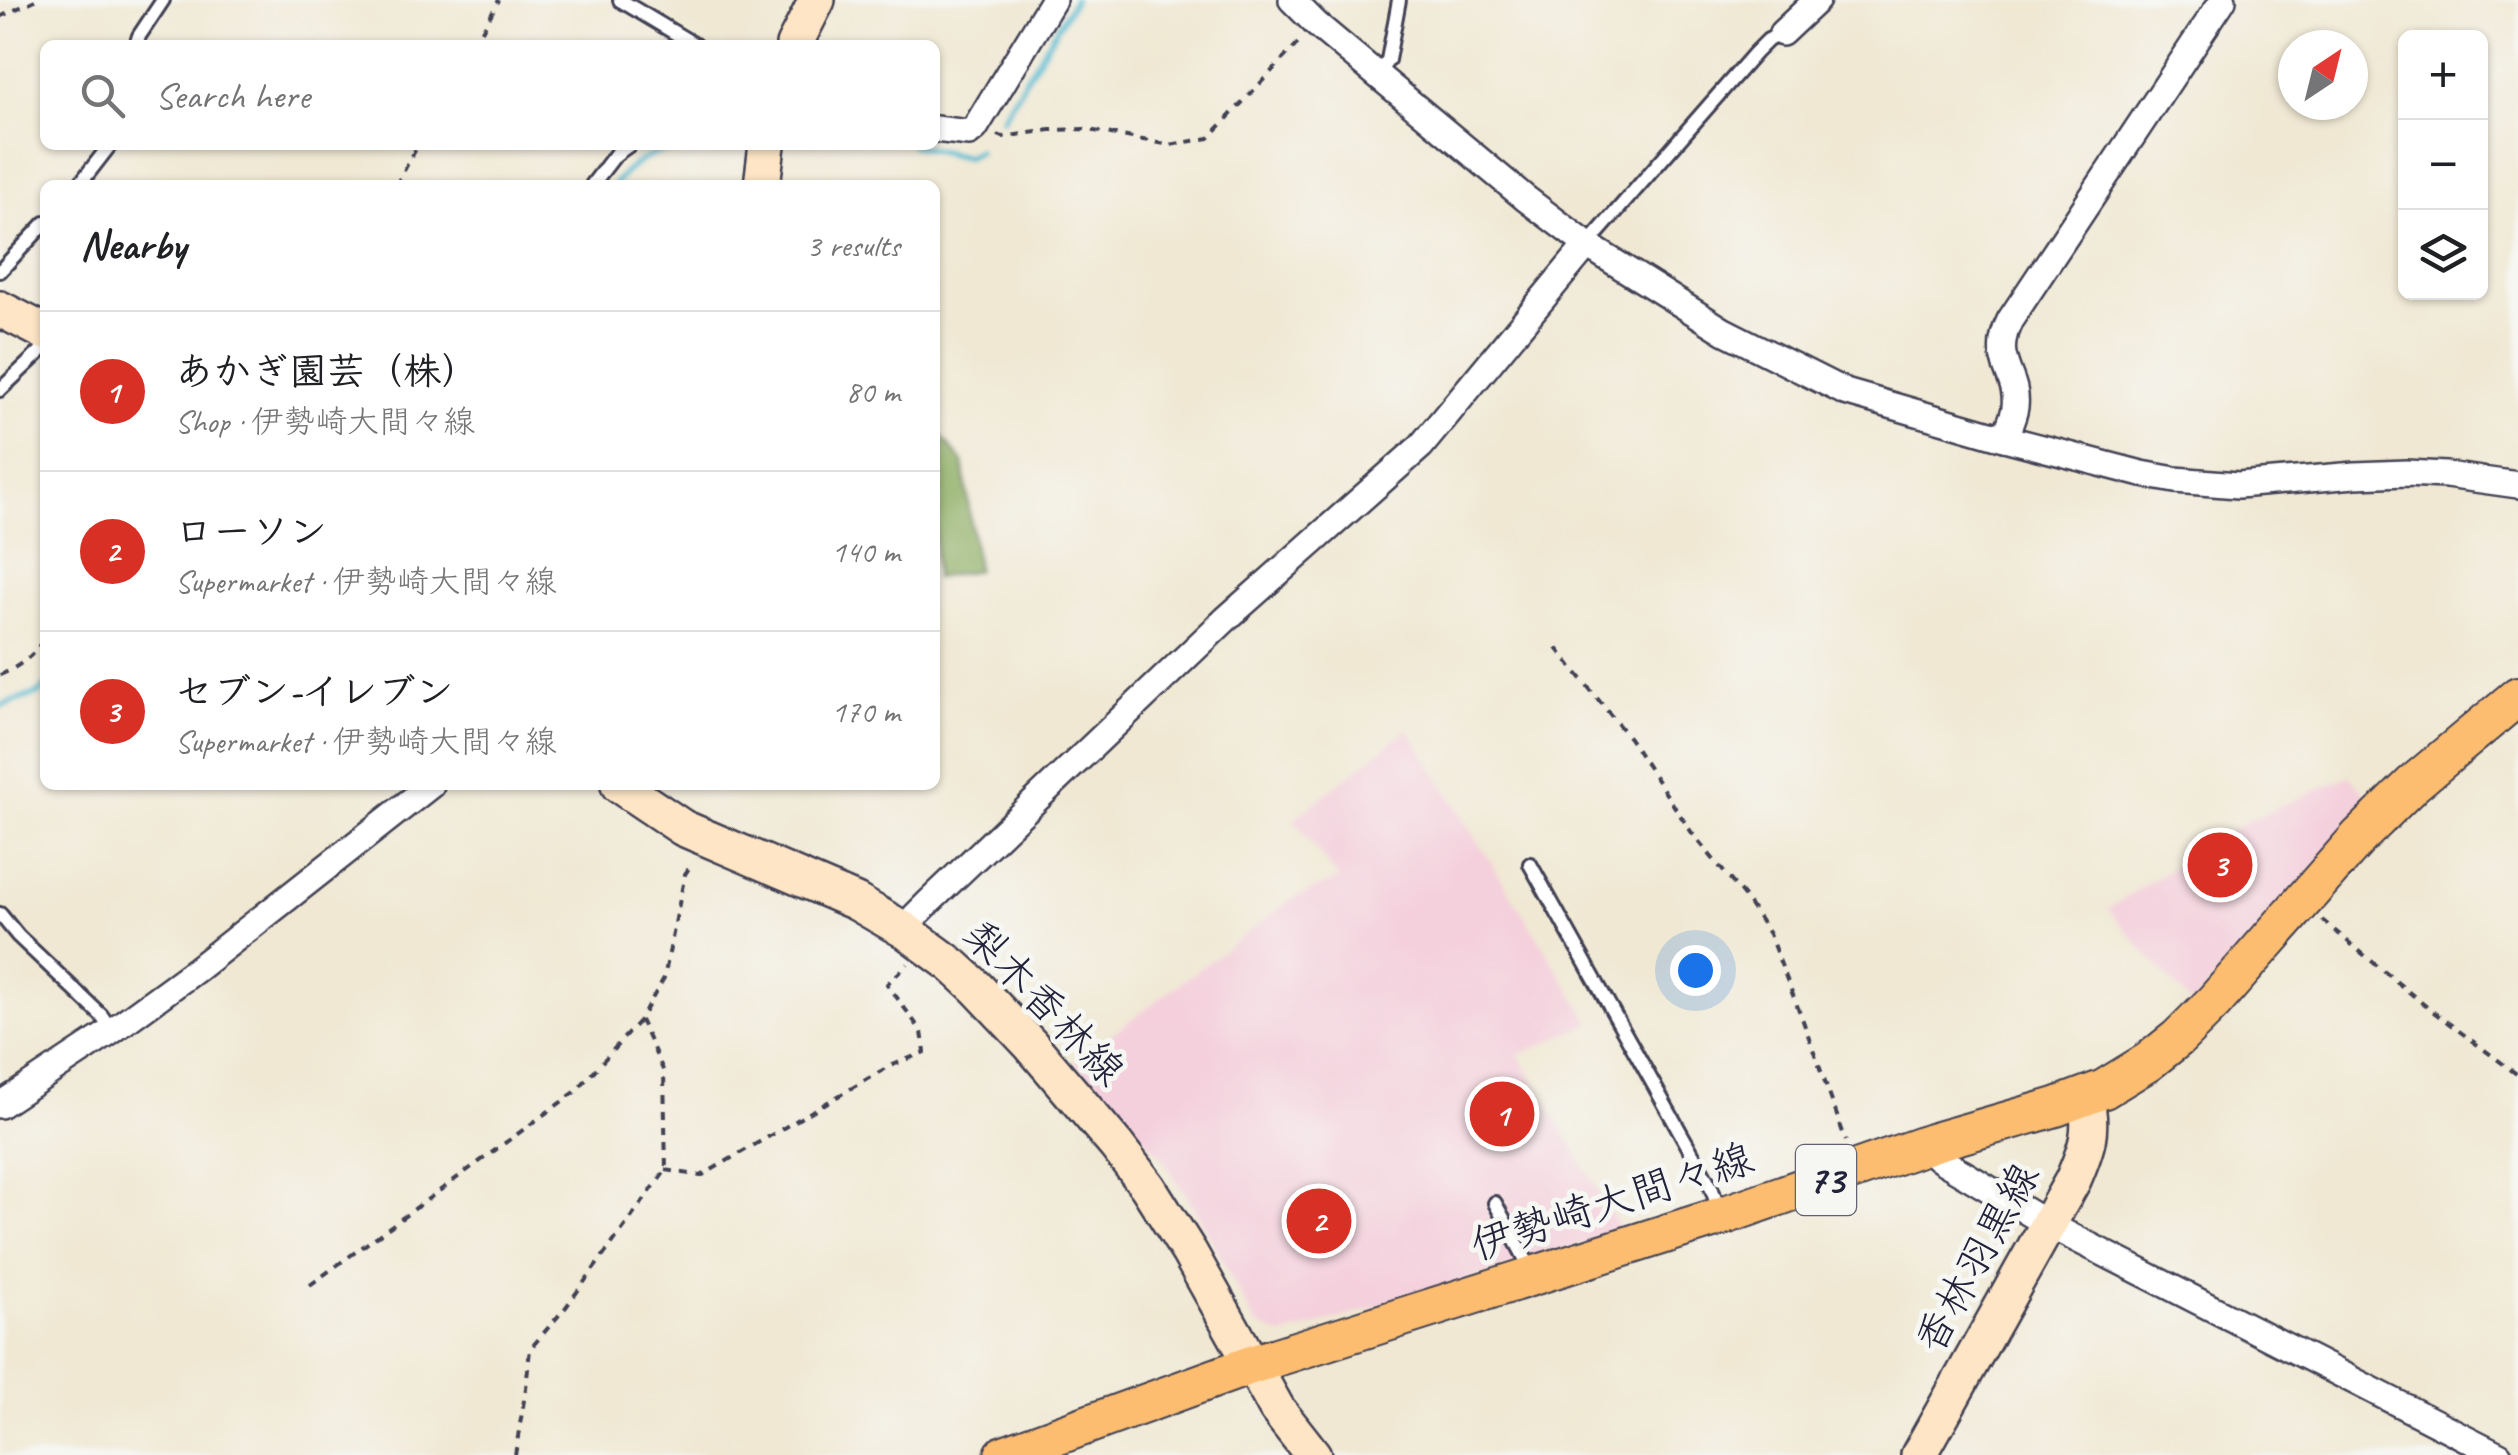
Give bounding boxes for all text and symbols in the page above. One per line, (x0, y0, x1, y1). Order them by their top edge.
north arrow (2278, 30, 2368, 120)
map controls (2398, 30, 2488, 300)
button: + (2398, 30, 2488, 120)
search box (40, 40, 940, 150)
icon: search (75, 68, 130, 123)
text: Search here (155, 72, 310, 119)
button: − (2398, 120, 2488, 210)
button: layers (2398, 210, 2488, 300)
text: Nearby (80, 219, 186, 272)
text: 3 results (806, 225, 900, 266)
text: あかぎ園芸（株） (175, 348, 479, 395)
text: 1 (105, 371, 120, 412)
text: 80 m (846, 371, 900, 412)
text: Shop · 伊勢崎大間々線 (175, 401, 475, 442)
text: ローソン (175, 508, 327, 555)
text: 2 (105, 531, 120, 572)
text: 140 m (831, 531, 900, 572)
text: Supermarket · 伊勢崎大間々線 (175, 561, 556, 602)
text: セブン-イレブン (175, 668, 453, 715)
text: 3 (105, 691, 120, 732)
text: 170 m (831, 691, 900, 732)
text: Supermarket · 伊勢崎大間々線 (175, 721, 556, 762)
pin: 3 (2188, 828, 2252, 902)
street label: 梨木香林線 (952, 909, 1136, 1097)
your location (1670, 945, 1721, 996)
pin: 1 (1470, 1076, 1534, 1152)
street label: 伊勢崎大間々線 (1464, 1131, 1760, 1273)
road number: 73 (1796, 1145, 1856, 1215)
street label: 香林羽黒線 (1903, 1153, 2051, 1363)
pin: 2 (1286, 1184, 1352, 1258)

